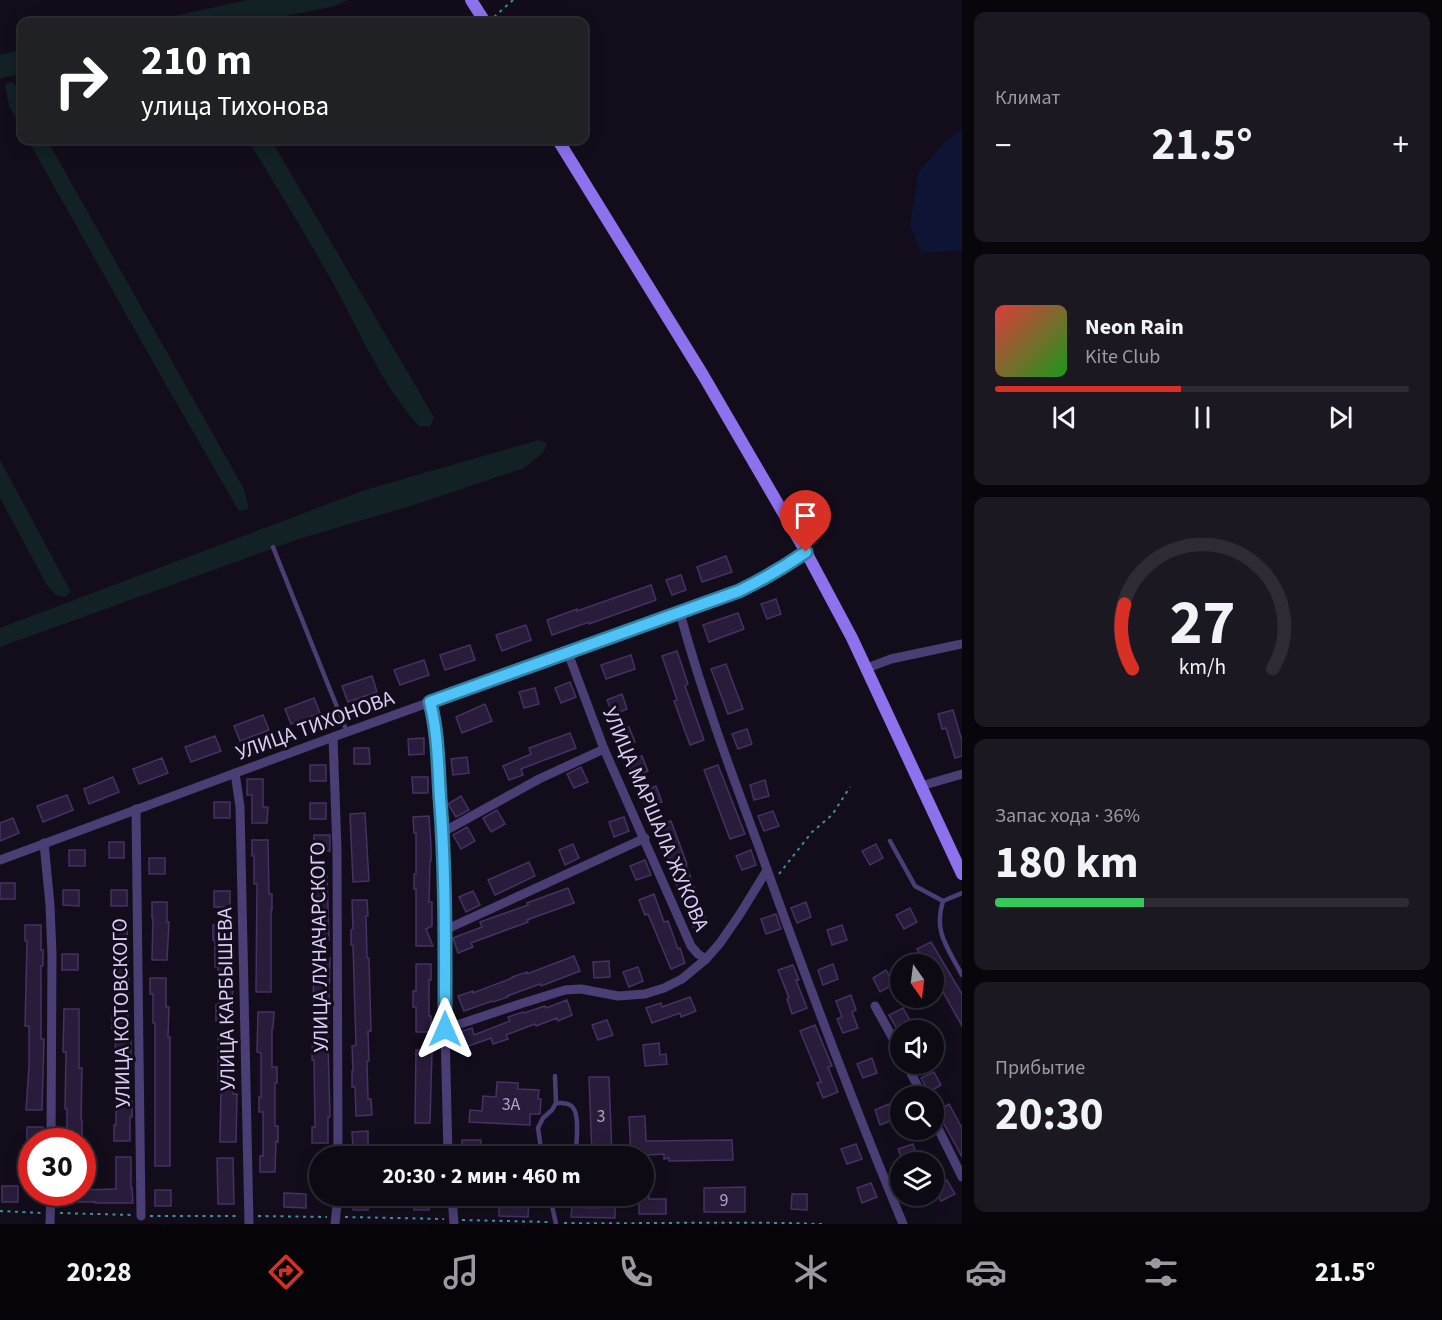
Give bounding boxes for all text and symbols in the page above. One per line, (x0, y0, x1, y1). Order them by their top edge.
text: 210 m (141, 31, 252, 91)
icon: right (42, 42, 120, 120)
text: Климат (995, 84, 1061, 112)
text: улица Тихонова (141, 87, 329, 126)
text: 21.5° (1151, 113, 1253, 177)
text: − (995, 122, 1011, 169)
text: + (1393, 122, 1409, 169)
text: Neon Rain (1085, 311, 1184, 343)
text: Kite Club (1085, 343, 1160, 371)
icon: previous (1048, 401, 1081, 434)
icon: pause (1186, 401, 1219, 434)
icon: next (1324, 401, 1357, 434)
pin (780, 490, 831, 552)
icon: arrive (789, 499, 822, 532)
text: 27 (1169, 579, 1235, 668)
text: km/h (1178, 652, 1226, 683)
street label: УЛИЦА ТИХОНОВА (232, 682, 399, 768)
street label: УЛИЦА МАРШАЛА ЖУКОВА (595, 702, 717, 936)
text: Запас хода · 36% (995, 802, 1140, 830)
text: 180 km (995, 831, 1139, 895)
street label: УЛИЦА ЛУНАЧАРСКОГО (302, 842, 336, 1052)
street label: УЛИЦА КАРБЫШЕВА (209, 907, 243, 1091)
street label: УЛИЦА КОТОВСКОГО (104, 918, 138, 1108)
north arrow (890, 954, 944, 1008)
map controls (890, 954, 944, 1206)
position arrow (413, 997, 477, 1061)
button: sound (890, 1020, 944, 1074)
text: Прибытие (995, 1054, 1085, 1082)
text: 20:30 (995, 1083, 1104, 1147)
button: search (890, 1086, 944, 1140)
house number: 3А (502, 1092, 521, 1117)
house number: 3 (597, 1104, 606, 1129)
speed limit sign: 30 (18, 1128, 96, 1206)
button: layers (890, 1152, 944, 1206)
text: 20:30 · 2 мин · 460 m (382, 1160, 581, 1192)
house number: 9 (720, 1188, 729, 1213)
icon: directions (265, 1251, 307, 1293)
icon: music (440, 1251, 482, 1293)
icon: phone (615, 1251, 657, 1293)
icon: climate (790, 1251, 832, 1293)
icon: car (965, 1251, 1007, 1293)
icon: filters (1140, 1251, 1182, 1293)
text: 20:28 (67, 1253, 132, 1292)
text: 21.5° (1315, 1253, 1375, 1292)

